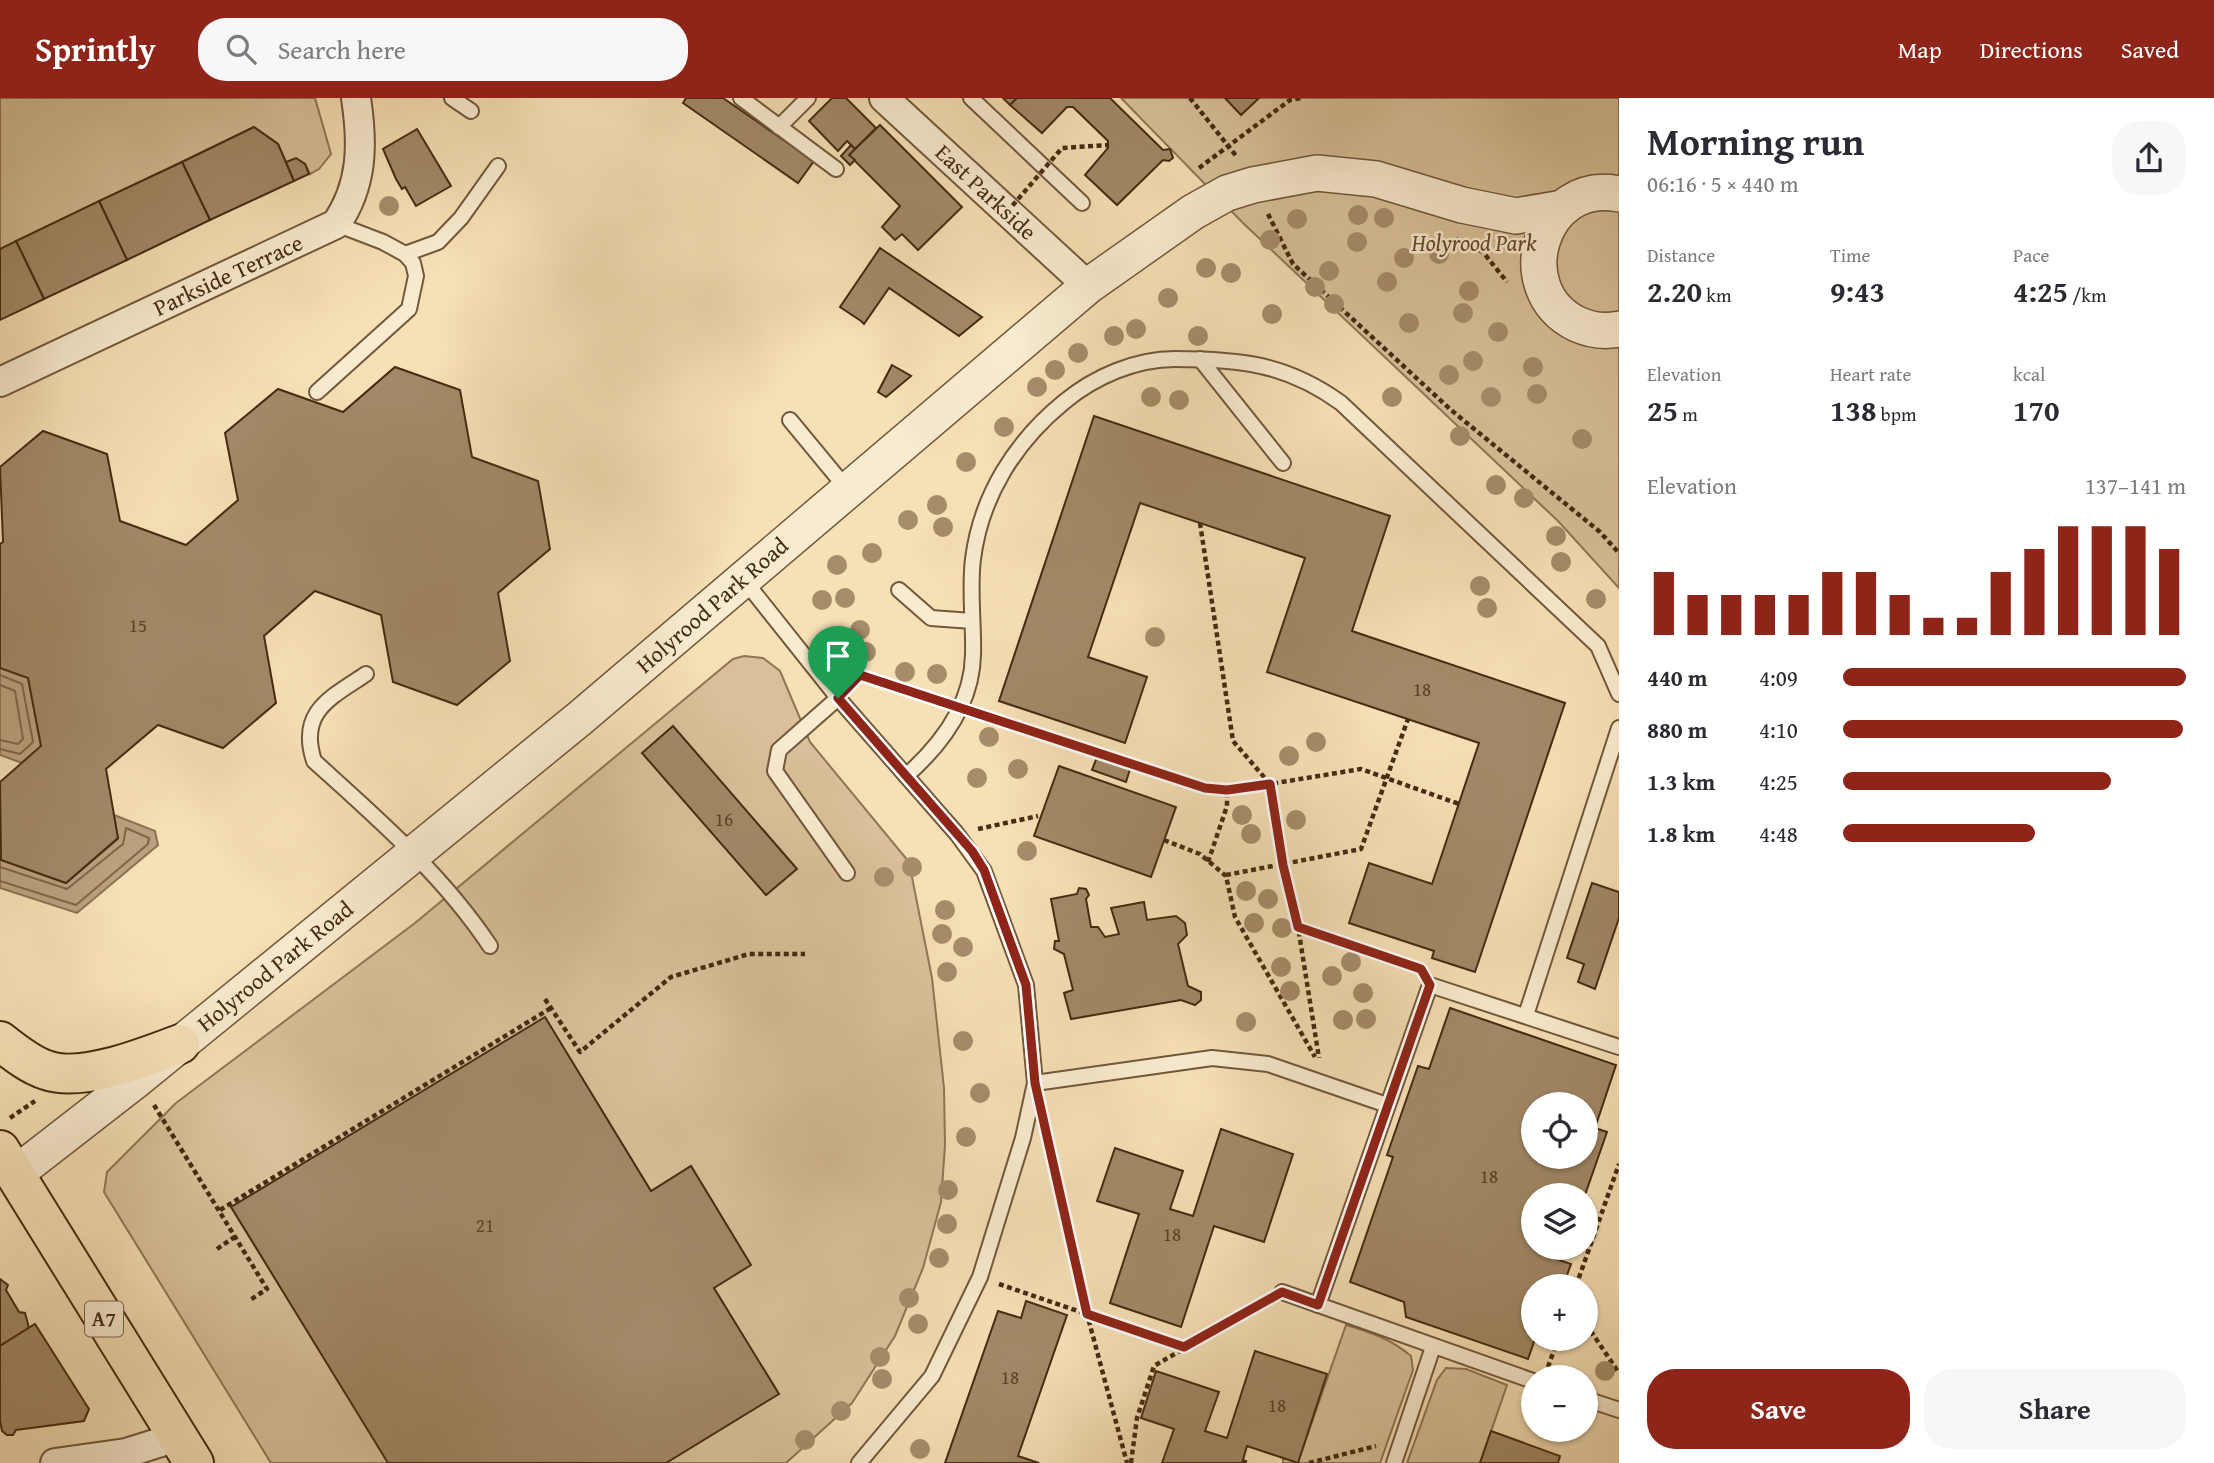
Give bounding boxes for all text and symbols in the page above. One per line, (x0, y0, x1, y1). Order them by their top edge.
search box (198, 18, 688, 81)
text: Sprintly (35, 25, 156, 73)
icon: search (222, 30, 260, 68)
text: Search here (278, 30, 406, 69)
text: Map (1898, 32, 1942, 67)
text: Directions (1980, 32, 2083, 67)
text: Saved (2121, 32, 2179, 67)
text: Morning run (1647, 113, 1864, 169)
button: share (2112, 121, 2186, 195)
street label: East Parkside (928, 136, 1044, 247)
text: 06:16 · 5 × 440 m (1647, 167, 1799, 200)
street label: Parkside Terrace (148, 225, 308, 324)
park label: Holyrood Park (1411, 226, 1537, 259)
text: Distance (1647, 241, 1715, 269)
text: Time (1830, 241, 1870, 269)
text: Pace (2013, 241, 2050, 269)
text: 2.20 (1647, 269, 1702, 313)
text: 9:43 (1830, 269, 1885, 313)
text: 4:25 (2013, 269, 2068, 313)
text: km (1702, 281, 1731, 309)
text: /km (2068, 281, 2106, 309)
text: Elevation (1647, 360, 1721, 388)
text: Heart rate (1830, 360, 1911, 388)
text: kcal (2013, 360, 2045, 388)
text: 25 (1647, 388, 1678, 432)
text: 138 (1830, 388, 1877, 432)
text: 170 (2013, 388, 2060, 432)
text: m (1678, 400, 1698, 428)
text: bpm (1877, 400, 1916, 428)
text: Elevation (1647, 469, 1737, 502)
text: 137–141 m (2085, 469, 2186, 502)
street label: Holyrood Park Road (628, 529, 796, 680)
house number: 15 (129, 611, 147, 639)
pin (808, 626, 868, 698)
icon: arrive (819, 637, 857, 675)
text: 440 m (1647, 661, 1708, 694)
text: 4:09 (1759, 661, 1798, 694)
house number: 18 (1413, 675, 1431, 703)
text: 880 m (1647, 713, 1708, 746)
text: 4:10 (1759, 713, 1798, 746)
text: 1.3 km (1647, 765, 1715, 798)
text: 4:25 (1759, 765, 1798, 798)
house number: 16 (715, 805, 733, 833)
text: 1.8 km (1647, 817, 1715, 850)
text: 4:48 (1759, 817, 1798, 850)
street label: Holyrood Park Road (190, 892, 360, 1039)
map controls (1521, 1092, 1598, 1442)
button: locate (1521, 1092, 1598, 1169)
house number: 18 (1480, 1162, 1498, 1190)
button: layers (1521, 1183, 1598, 1260)
house number: 21 (476, 1211, 494, 1239)
house number: 18 (1163, 1220, 1181, 1248)
button: + (1521, 1274, 1598, 1351)
road number: A7 (85, 1302, 123, 1336)
house number: 18 (1001, 1363, 1019, 1391)
button: − (1521, 1365, 1598, 1442)
button: Save (1647, 1369, 1910, 1449)
button: Share (1924, 1369, 2186, 1449)
house number: 18 (1268, 1391, 1286, 1419)

